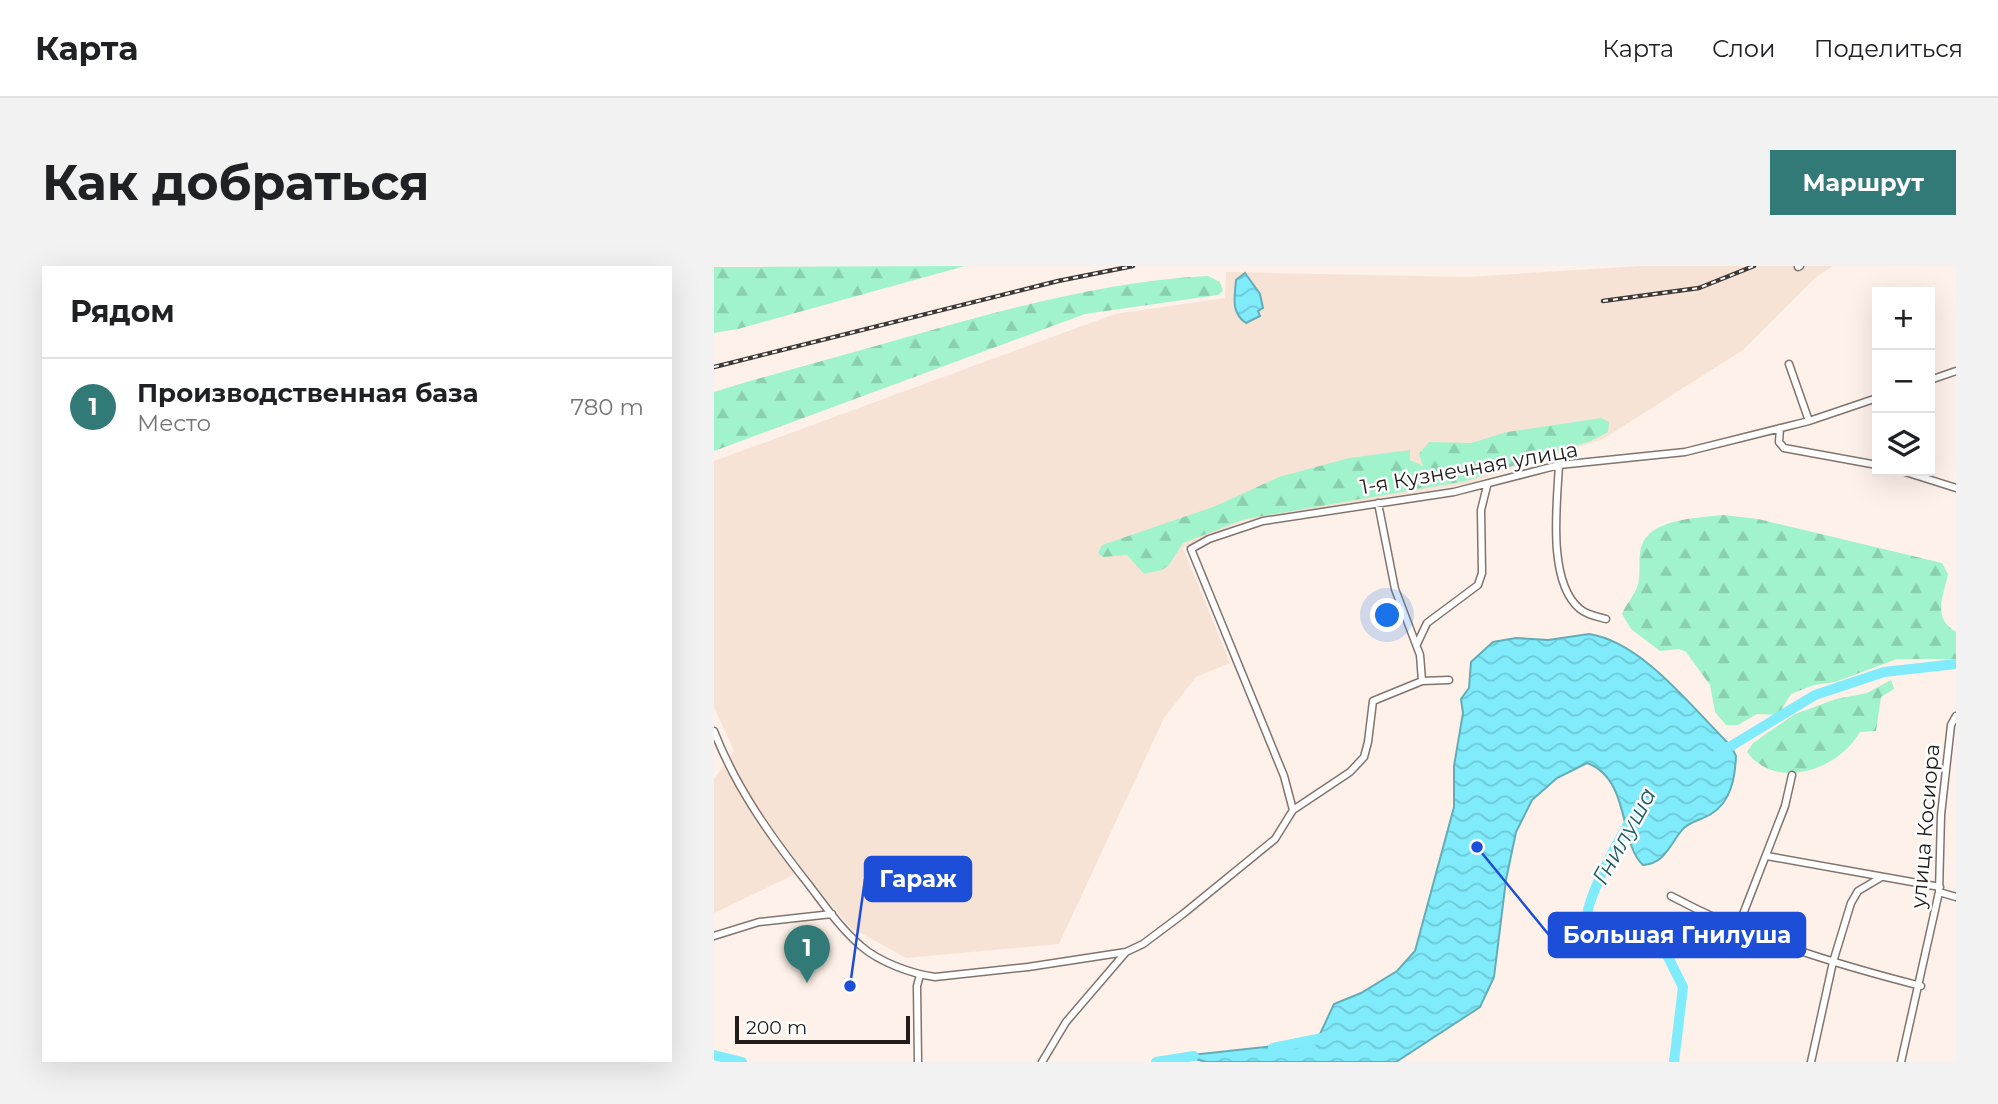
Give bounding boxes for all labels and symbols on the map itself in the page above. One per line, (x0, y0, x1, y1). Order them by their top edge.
street label: 1-я Кузнечная улица (1358, 437, 1580, 499)
your location (1370, 598, 1404, 632)
street label: улица Косиора (1905, 743, 1945, 910)
water label: Гнилуша (1586, 783, 1662, 889)
callout: Гараж (865, 857, 971, 901)
text: Гараж (879, 865, 957, 893)
callout: Большая Гнилуша (1549, 913, 1805, 957)
text: Большая Гнилуша (1563, 921, 1791, 949)
pin: 1 (784, 925, 830, 983)
scale bar (735, 1013, 910, 1045)

